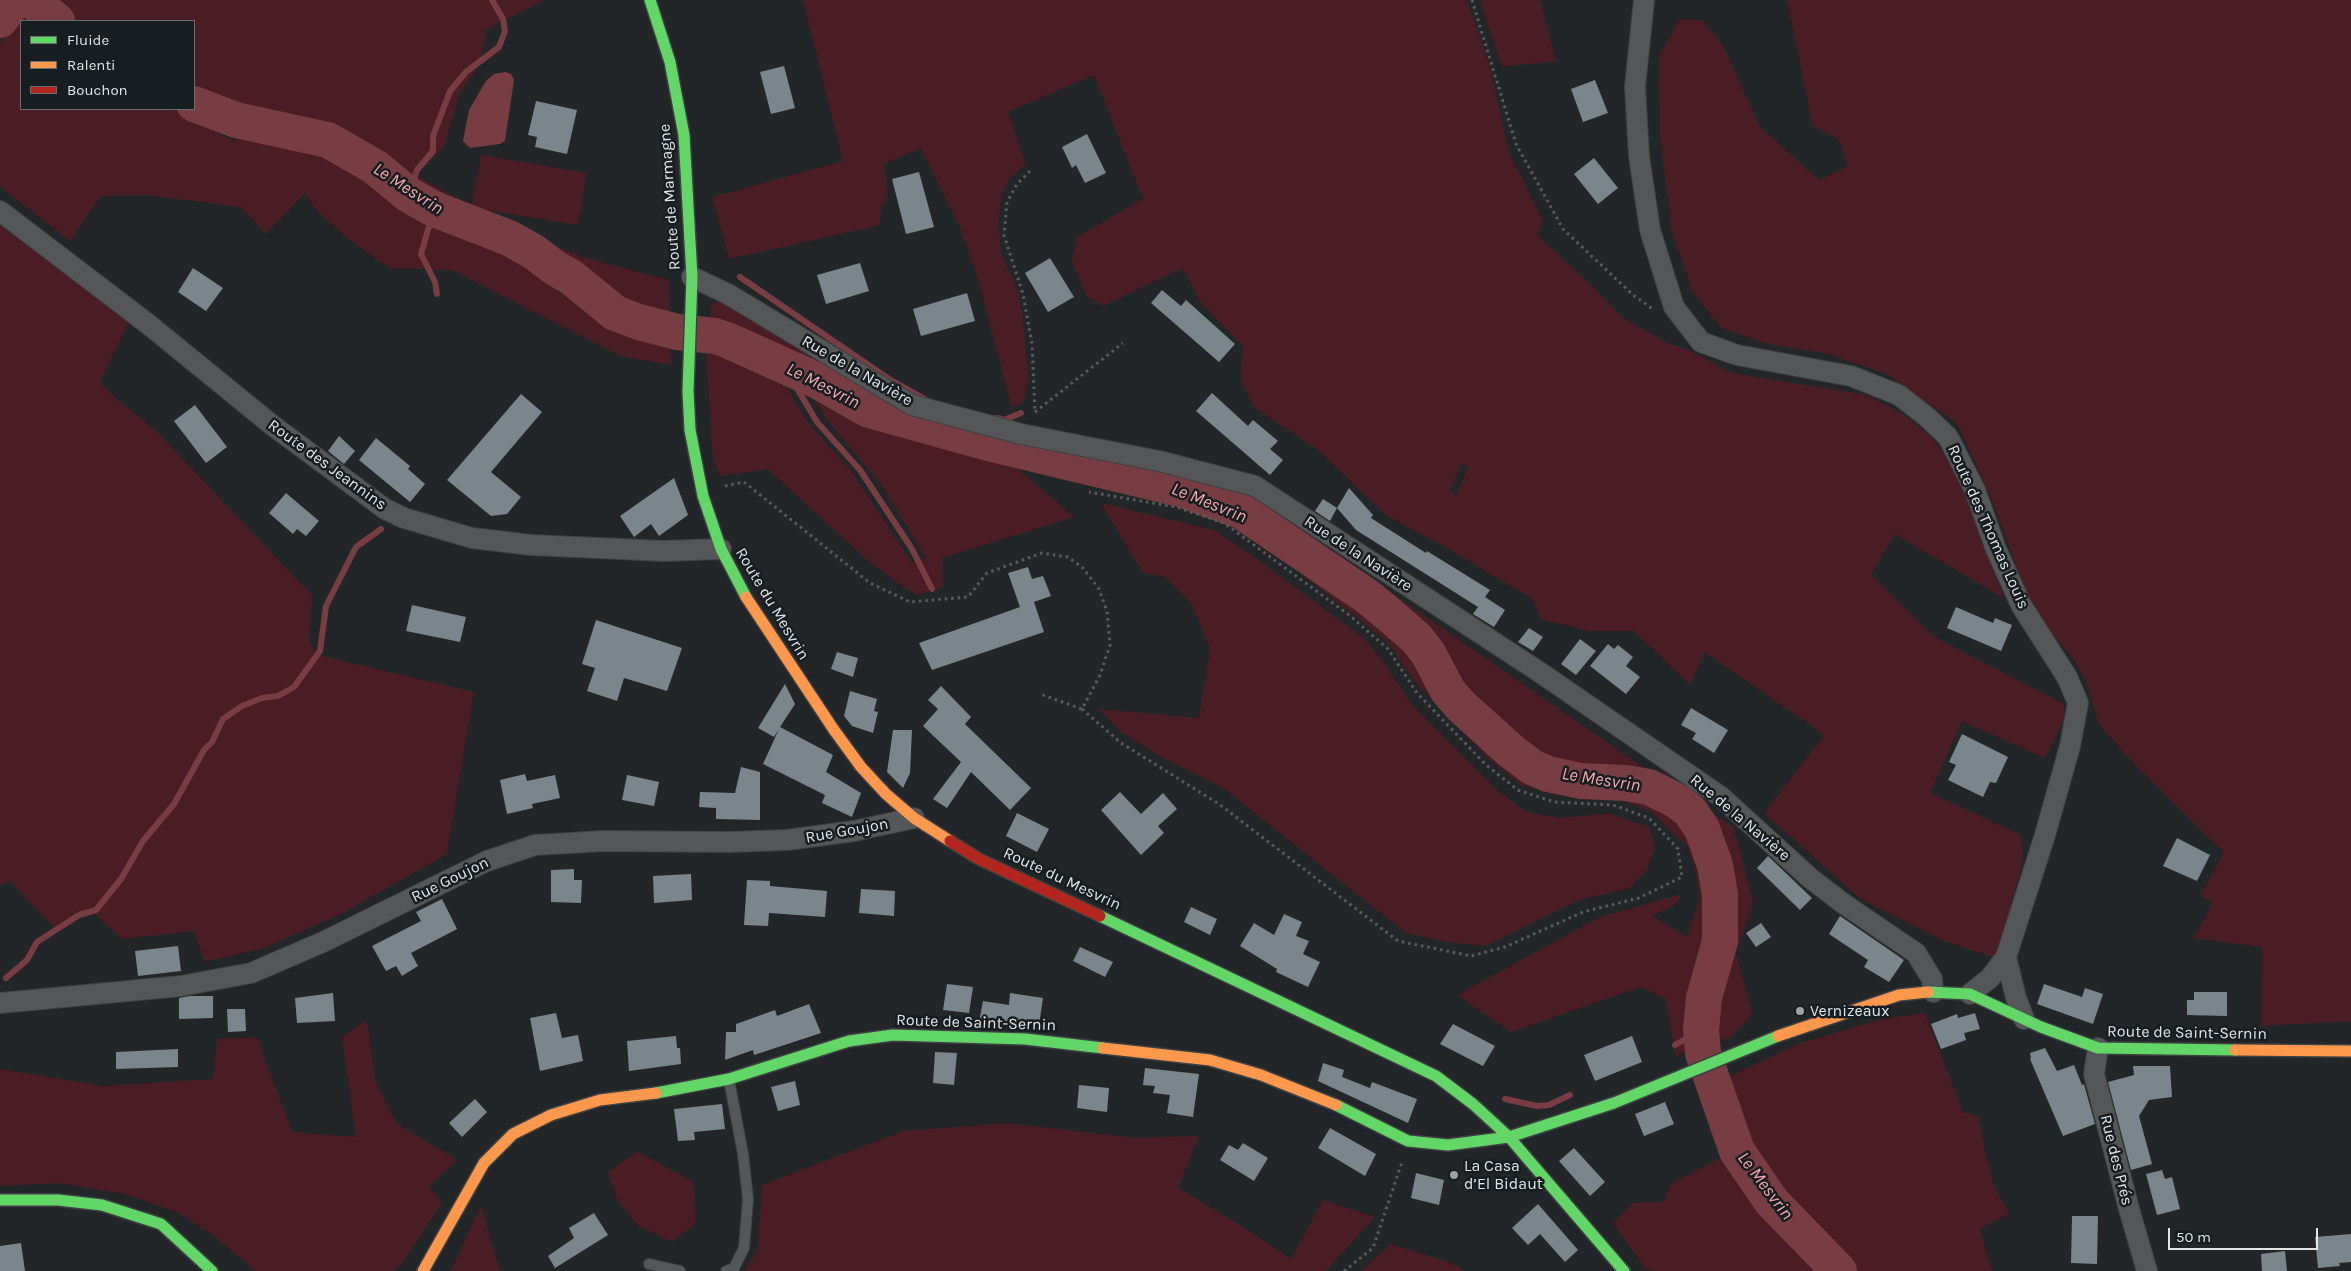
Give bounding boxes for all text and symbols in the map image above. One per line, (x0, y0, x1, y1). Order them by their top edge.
legend (20, 20, 195, 110)
text: Fluide (67, 31, 109, 49)
text: Ralenti (67, 56, 116, 74)
text: Bouchon (67, 81, 128, 99)
street label: Route de Marmagne (655, 123, 685, 271)
water label: Le Mesvrin (369, 158, 447, 220)
street label: Rue de la Navière (798, 331, 916, 411)
water label: Le Mesvrin (783, 358, 863, 414)
street label: Route des Jeannins (264, 416, 390, 514)
street label: Route des Thomas Louis (1943, 442, 2033, 612)
water label: Le Mesvrin (1168, 478, 1250, 528)
street label: Rue de la Navière (1300, 512, 1416, 596)
street label: Route du Mesvrin (731, 544, 813, 664)
water label: Le Mesvrin (1560, 763, 1642, 797)
street label: Rue de la Navière (1686, 771, 1794, 865)
street label: Rue Goujon (804, 814, 890, 848)
street label: Route du Mesvrin (1000, 843, 1124, 915)
street label: Rue Goujon (408, 853, 492, 907)
place label: Vernizeaux (1810, 1001, 1889, 1021)
marker: Vernizeaux (1794, 1005, 1806, 1017)
street label: Route de Saint-Sernin (896, 1011, 1056, 1035)
street label: Route de Saint-Sernin (2107, 1022, 2267, 1044)
street label: Rue des Prés (2095, 1113, 2137, 1207)
water label: Le Mesvrin (1733, 1148, 1797, 1224)
place label: La Casa d’El Bidaut (1464, 1156, 1543, 1194)
marker: La Casa d’El Bidaut (1448, 1169, 1460, 1181)
scale bar (2171, 1218, 2321, 1250)
text: 50 m (2176, 1228, 2211, 1246)

